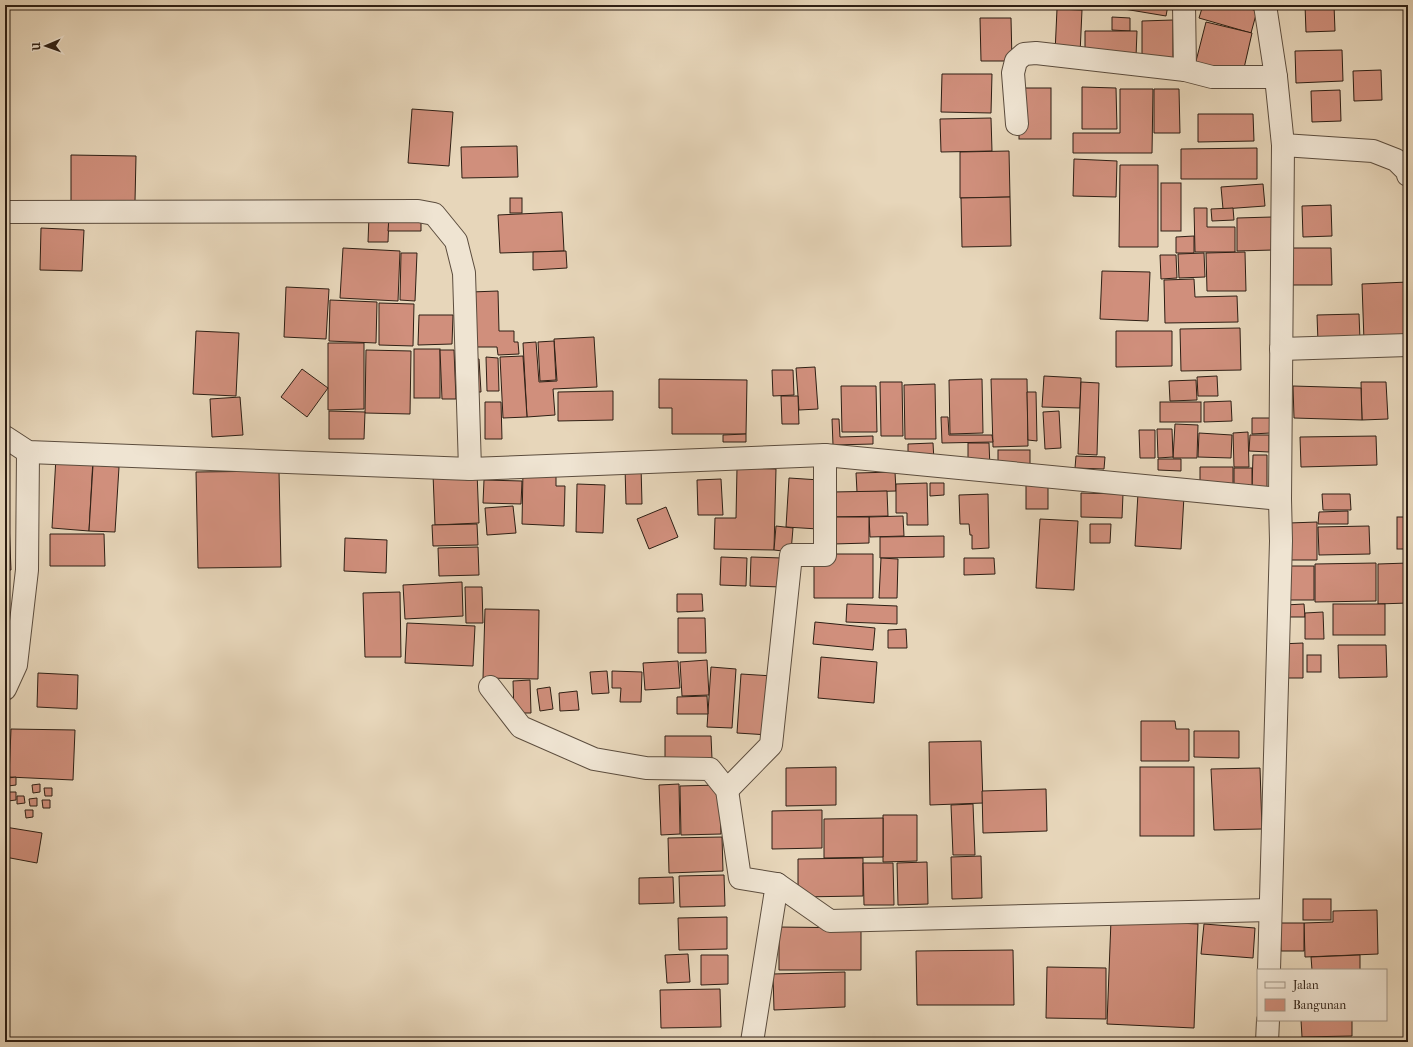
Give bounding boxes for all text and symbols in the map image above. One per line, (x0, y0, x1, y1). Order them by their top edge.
north arrow (26, 26, 66, 66)
text: U (30, 41, 43, 52)
legend (1257, 969, 1387, 1021)
text: Jalan (1292, 978, 1319, 992)
text: Bangunan (1293, 998, 1346, 1012)

